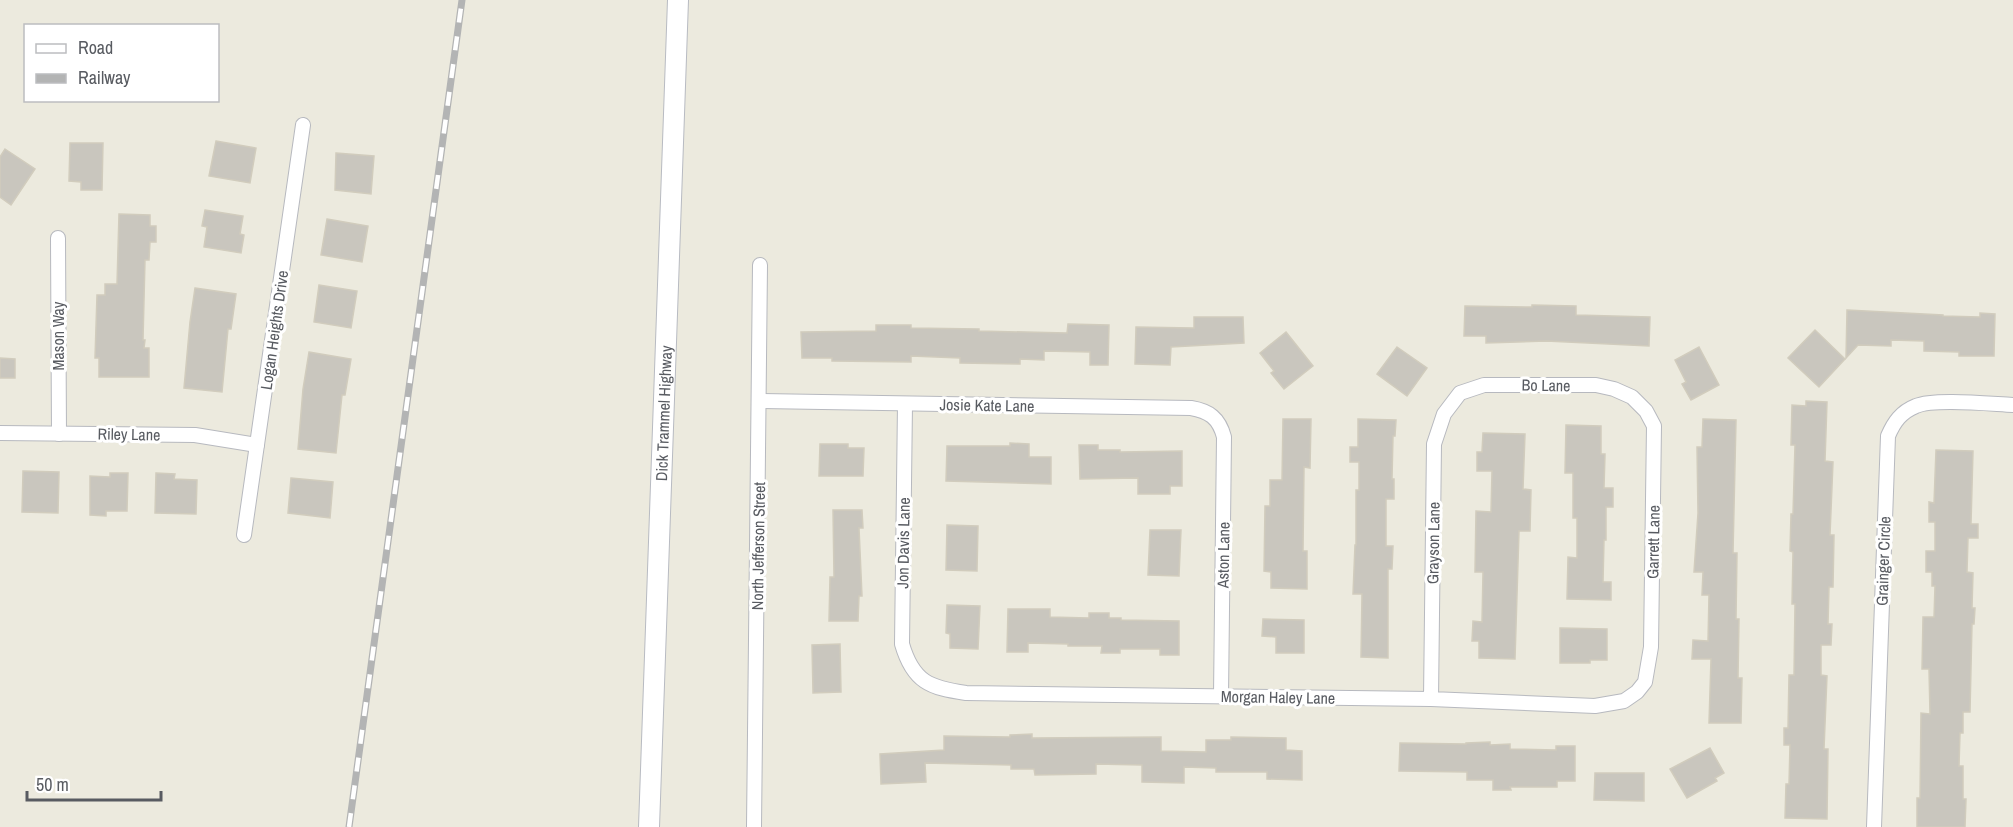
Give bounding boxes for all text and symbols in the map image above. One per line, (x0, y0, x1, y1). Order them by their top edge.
legend (24, 24, 219, 102)
text: Road (78, 35, 113, 60)
text: Railway (78, 65, 131, 90)
street label: Logan Heights Drive (255, 269, 293, 391)
street label: Mason Way (47, 301, 69, 370)
street label: Dick Trammel Highway (650, 345, 677, 481)
street label: Bo Lane (1521, 374, 1571, 396)
street label: Josie Kate Lane (939, 393, 1035, 417)
street label: Riley Lane (97, 422, 161, 446)
street label: North Jefferson Street (746, 481, 770, 610)
street label: Jon Davis Lane (891, 497, 915, 589)
street label: Grayson Lane (1421, 502, 1445, 584)
street label: Garrett Lane (1641, 505, 1665, 579)
street label: Grainger Circle (1870, 516, 1896, 606)
street label: Aston Lane (1211, 522, 1235, 589)
street label: Morgan Haley Lane (1221, 685, 1335, 709)
scale bar (27, 764, 160, 802)
text: 50 m (36, 772, 69, 797)

